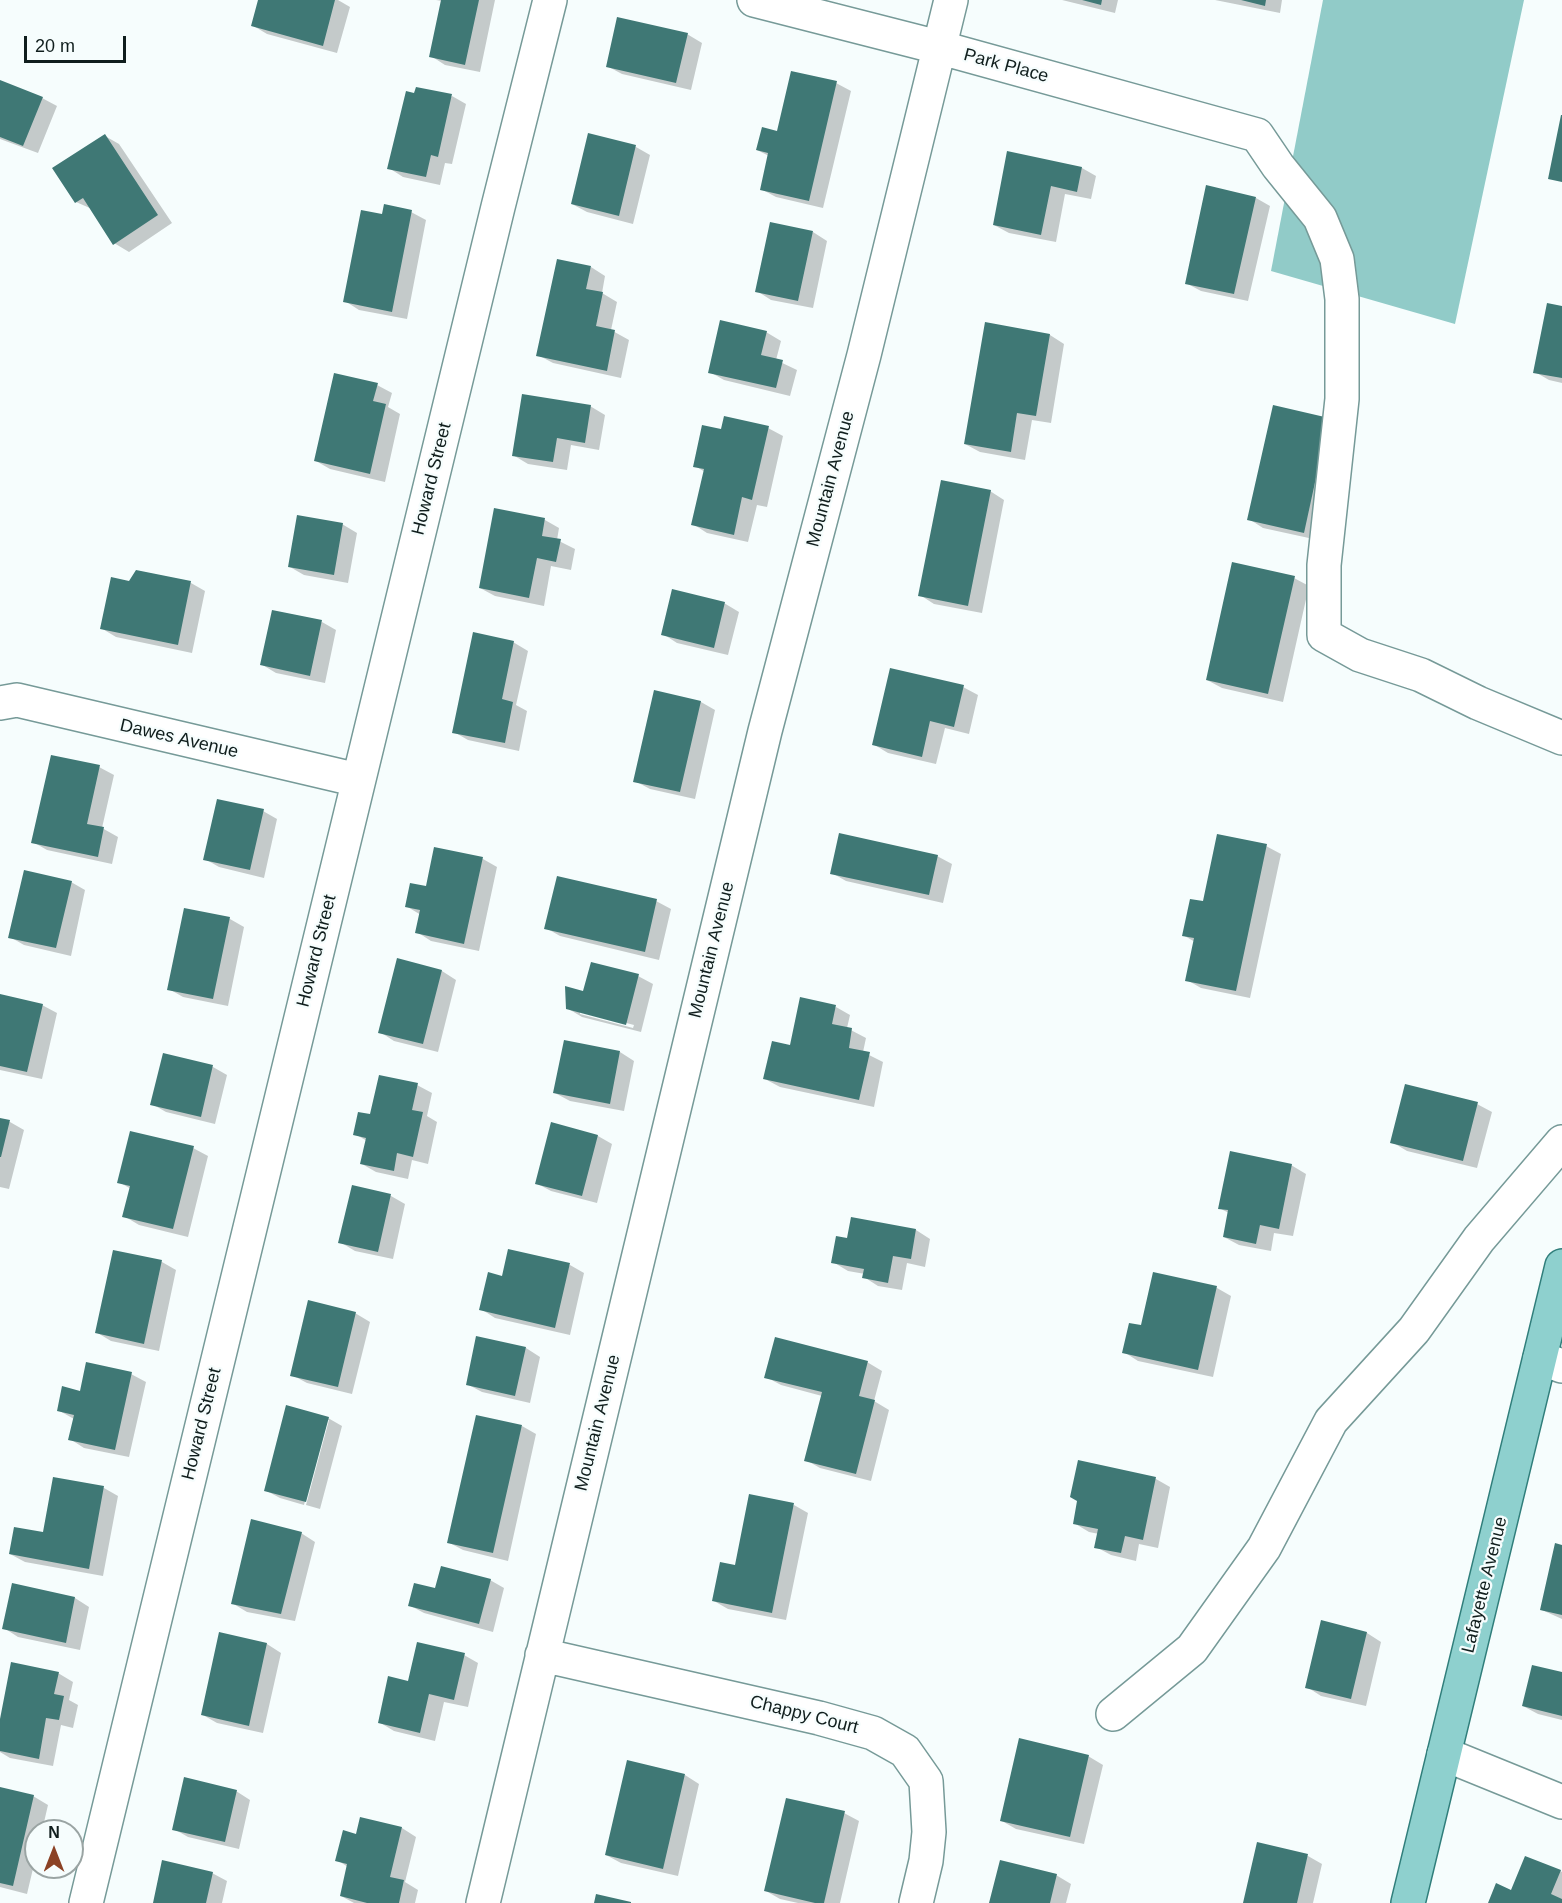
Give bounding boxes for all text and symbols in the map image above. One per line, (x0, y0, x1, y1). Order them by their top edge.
scale bar (27, 24, 129, 62)
text: 20 m (35, 36, 75, 56)
street label: Park Place (961, 44, 1051, 88)
street label: Mountain Avenue (802, 409, 860, 549)
street label: Howard Street (408, 421, 456, 537)
street label: Dawes Avenue (118, 715, 240, 763)
street label: Mountain Avenue (685, 880, 739, 1020)
street label: Howard Street (293, 893, 341, 1009)
street label: Mountain Avenue (571, 1353, 625, 1493)
street label: Howard Street (178, 1366, 226, 1482)
street label: Lafayette Avenue (1458, 1515, 1512, 1655)
street label: Chappy Court (748, 1691, 860, 1739)
north arrow (24, 1819, 84, 1879)
text: N (48, 1824, 60, 1841)

